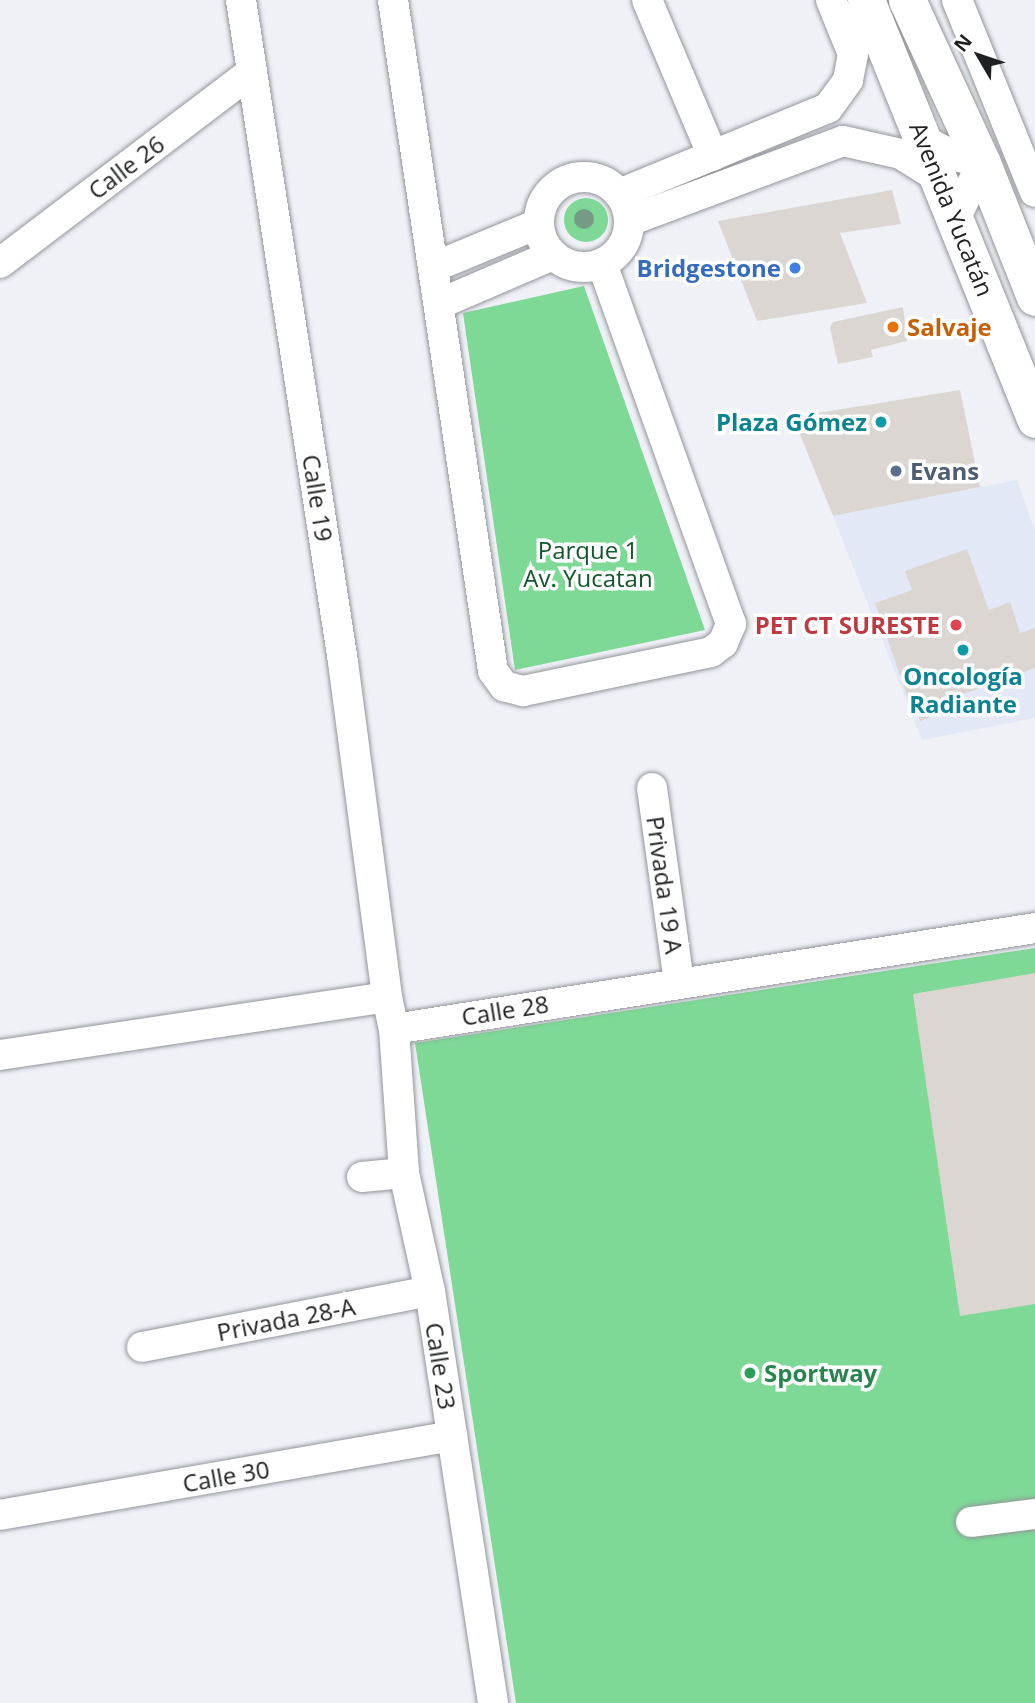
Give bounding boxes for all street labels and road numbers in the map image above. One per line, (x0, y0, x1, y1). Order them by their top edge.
street label: Avenida Yucatán (904, 118, 1000, 300)
street label: Calle 26 (82, 129, 170, 205)
street label: Calle 19 (297, 452, 339, 544)
street label: Privada 19 A (641, 814, 689, 956)
street label: Calle 28 (459, 989, 551, 1031)
street label: Privada 28-A (214, 1291, 358, 1347)
street label: Calle 23 (420, 1320, 462, 1412)
street label: Calle 30 (180, 1454, 272, 1498)

